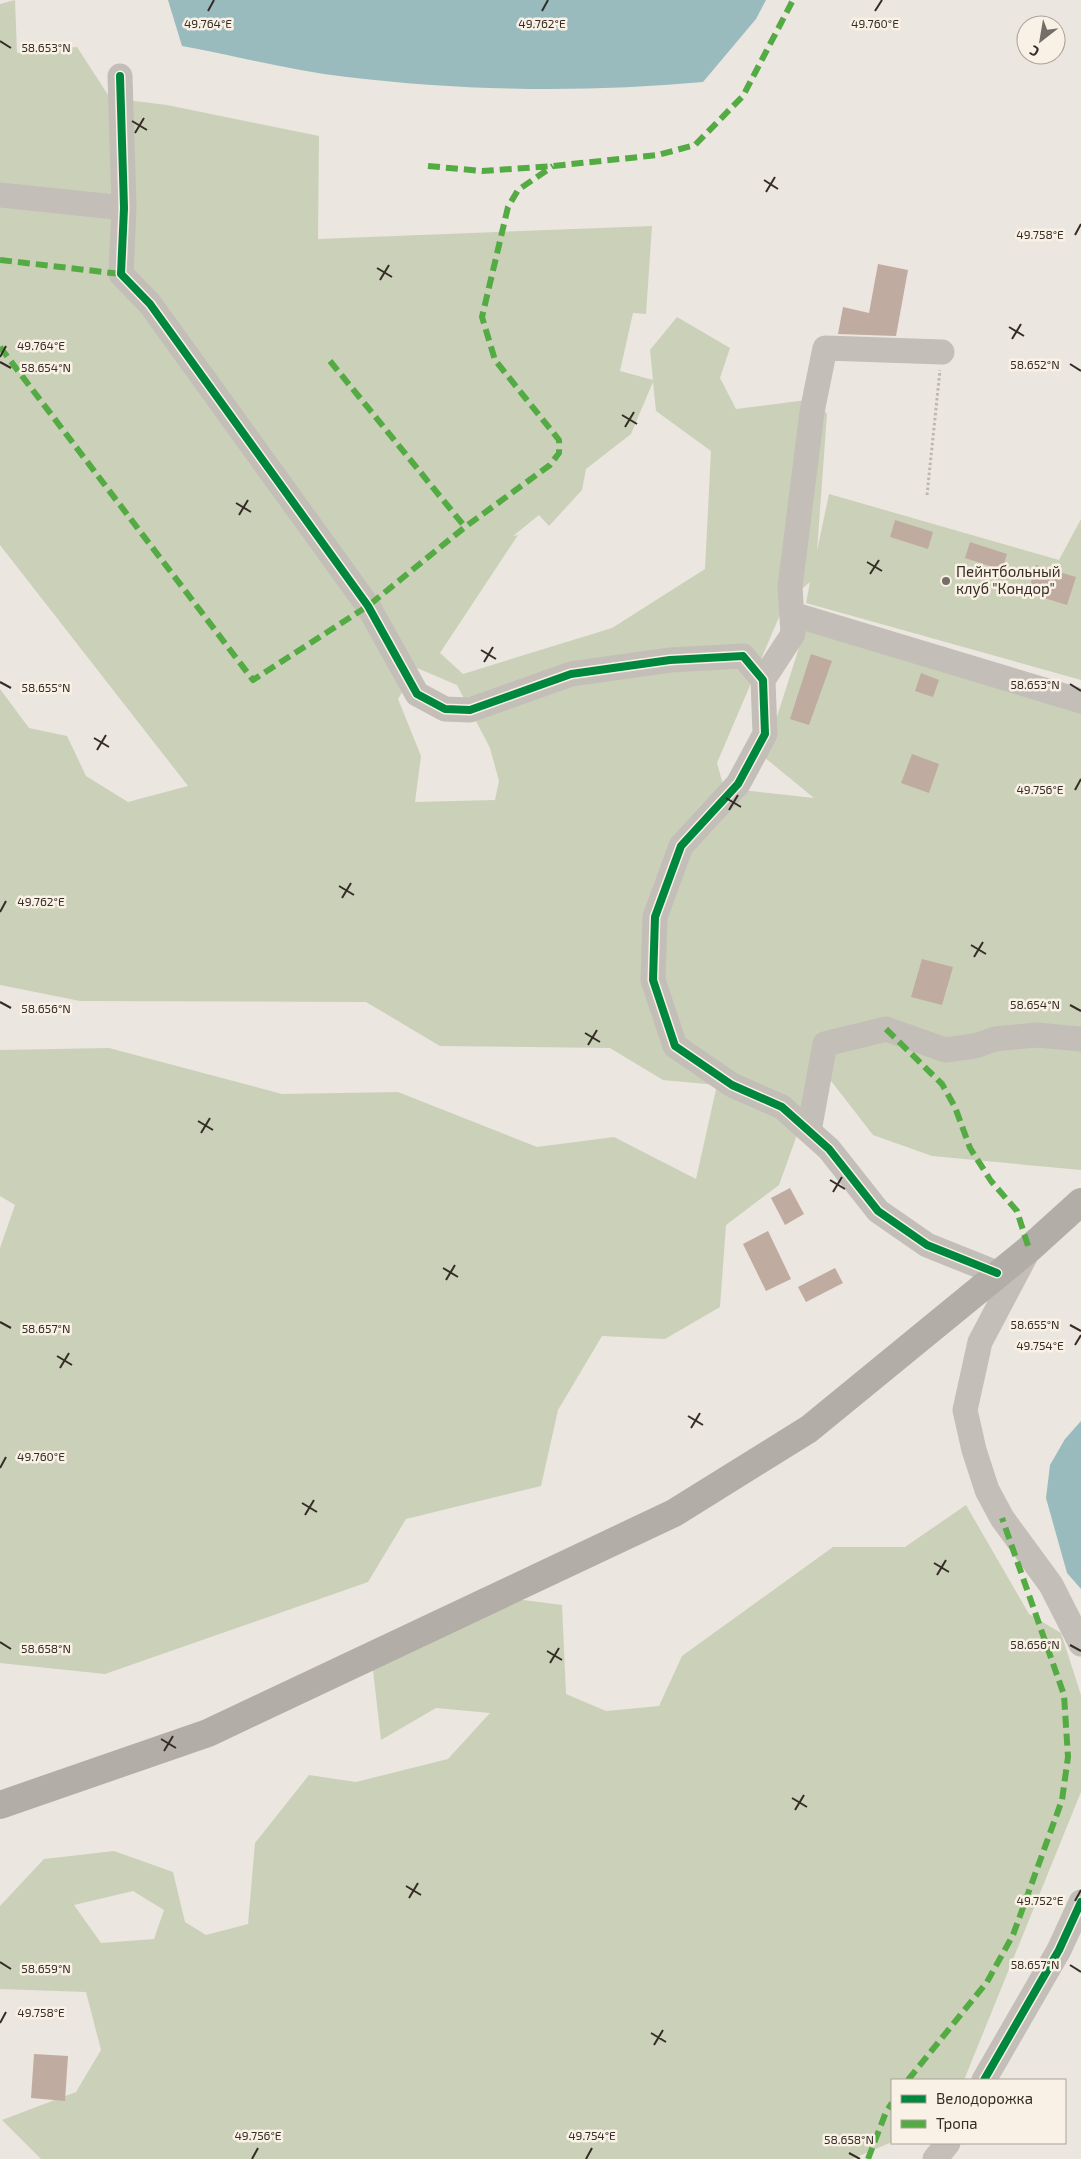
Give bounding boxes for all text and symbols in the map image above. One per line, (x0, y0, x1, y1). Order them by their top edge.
north arrow (1016, 15, 1066, 65)
text: 49.764°E (184, 16, 232, 30)
text: 49.762°E (518, 16, 566, 30)
text: 49.760°E (851, 16, 899, 30)
text: 58.653°N (21, 40, 71, 54)
text: С (1026, 42, 1042, 61)
text: 49.758°E (1016, 227, 1064, 241)
text: 49.764°E (17, 338, 65, 352)
text: 58.652°N (1010, 357, 1060, 371)
text: 58.654°N (21, 360, 71, 374)
place label: Пейнтбольный клуб "Кондор" (956, 562, 1061, 598)
marker: Пейнтбольный клуб "Кондор" (940, 575, 952, 587)
text: 58.653°N (1010, 677, 1060, 691)
text: 58.655°N (21, 680, 71, 694)
text: 49.756°E (1016, 782, 1064, 796)
text: 49.762°E (17, 894, 65, 908)
text: 58.654°N (1010, 997, 1060, 1011)
text: 58.656°N (21, 1001, 71, 1015)
text: 58.655°N (1010, 1317, 1060, 1331)
text: 58.657°N (22, 1321, 70, 1335)
text: 49.754°E (1016, 1338, 1064, 1352)
text: 49.760°E (17, 1449, 65, 1463)
text: 58.656°N (1010, 1637, 1060, 1651)
text: 58.658°N (21, 1641, 71, 1655)
text: 49.752°E (1017, 1893, 1064, 1907)
text: 58.657°N (1011, 1957, 1059, 1971)
text: 58.659°N (21, 1961, 71, 1975)
text: 49.758°E (17, 2005, 65, 2019)
legend (891, 2079, 1066, 2144)
text: Велодорожка (936, 2089, 1033, 2107)
text: Тропа (936, 2114, 978, 2132)
text: 49.756°E (234, 2128, 282, 2142)
text: 49.754°E (568, 2128, 616, 2142)
text: 58.658°N (824, 2132, 874, 2146)

